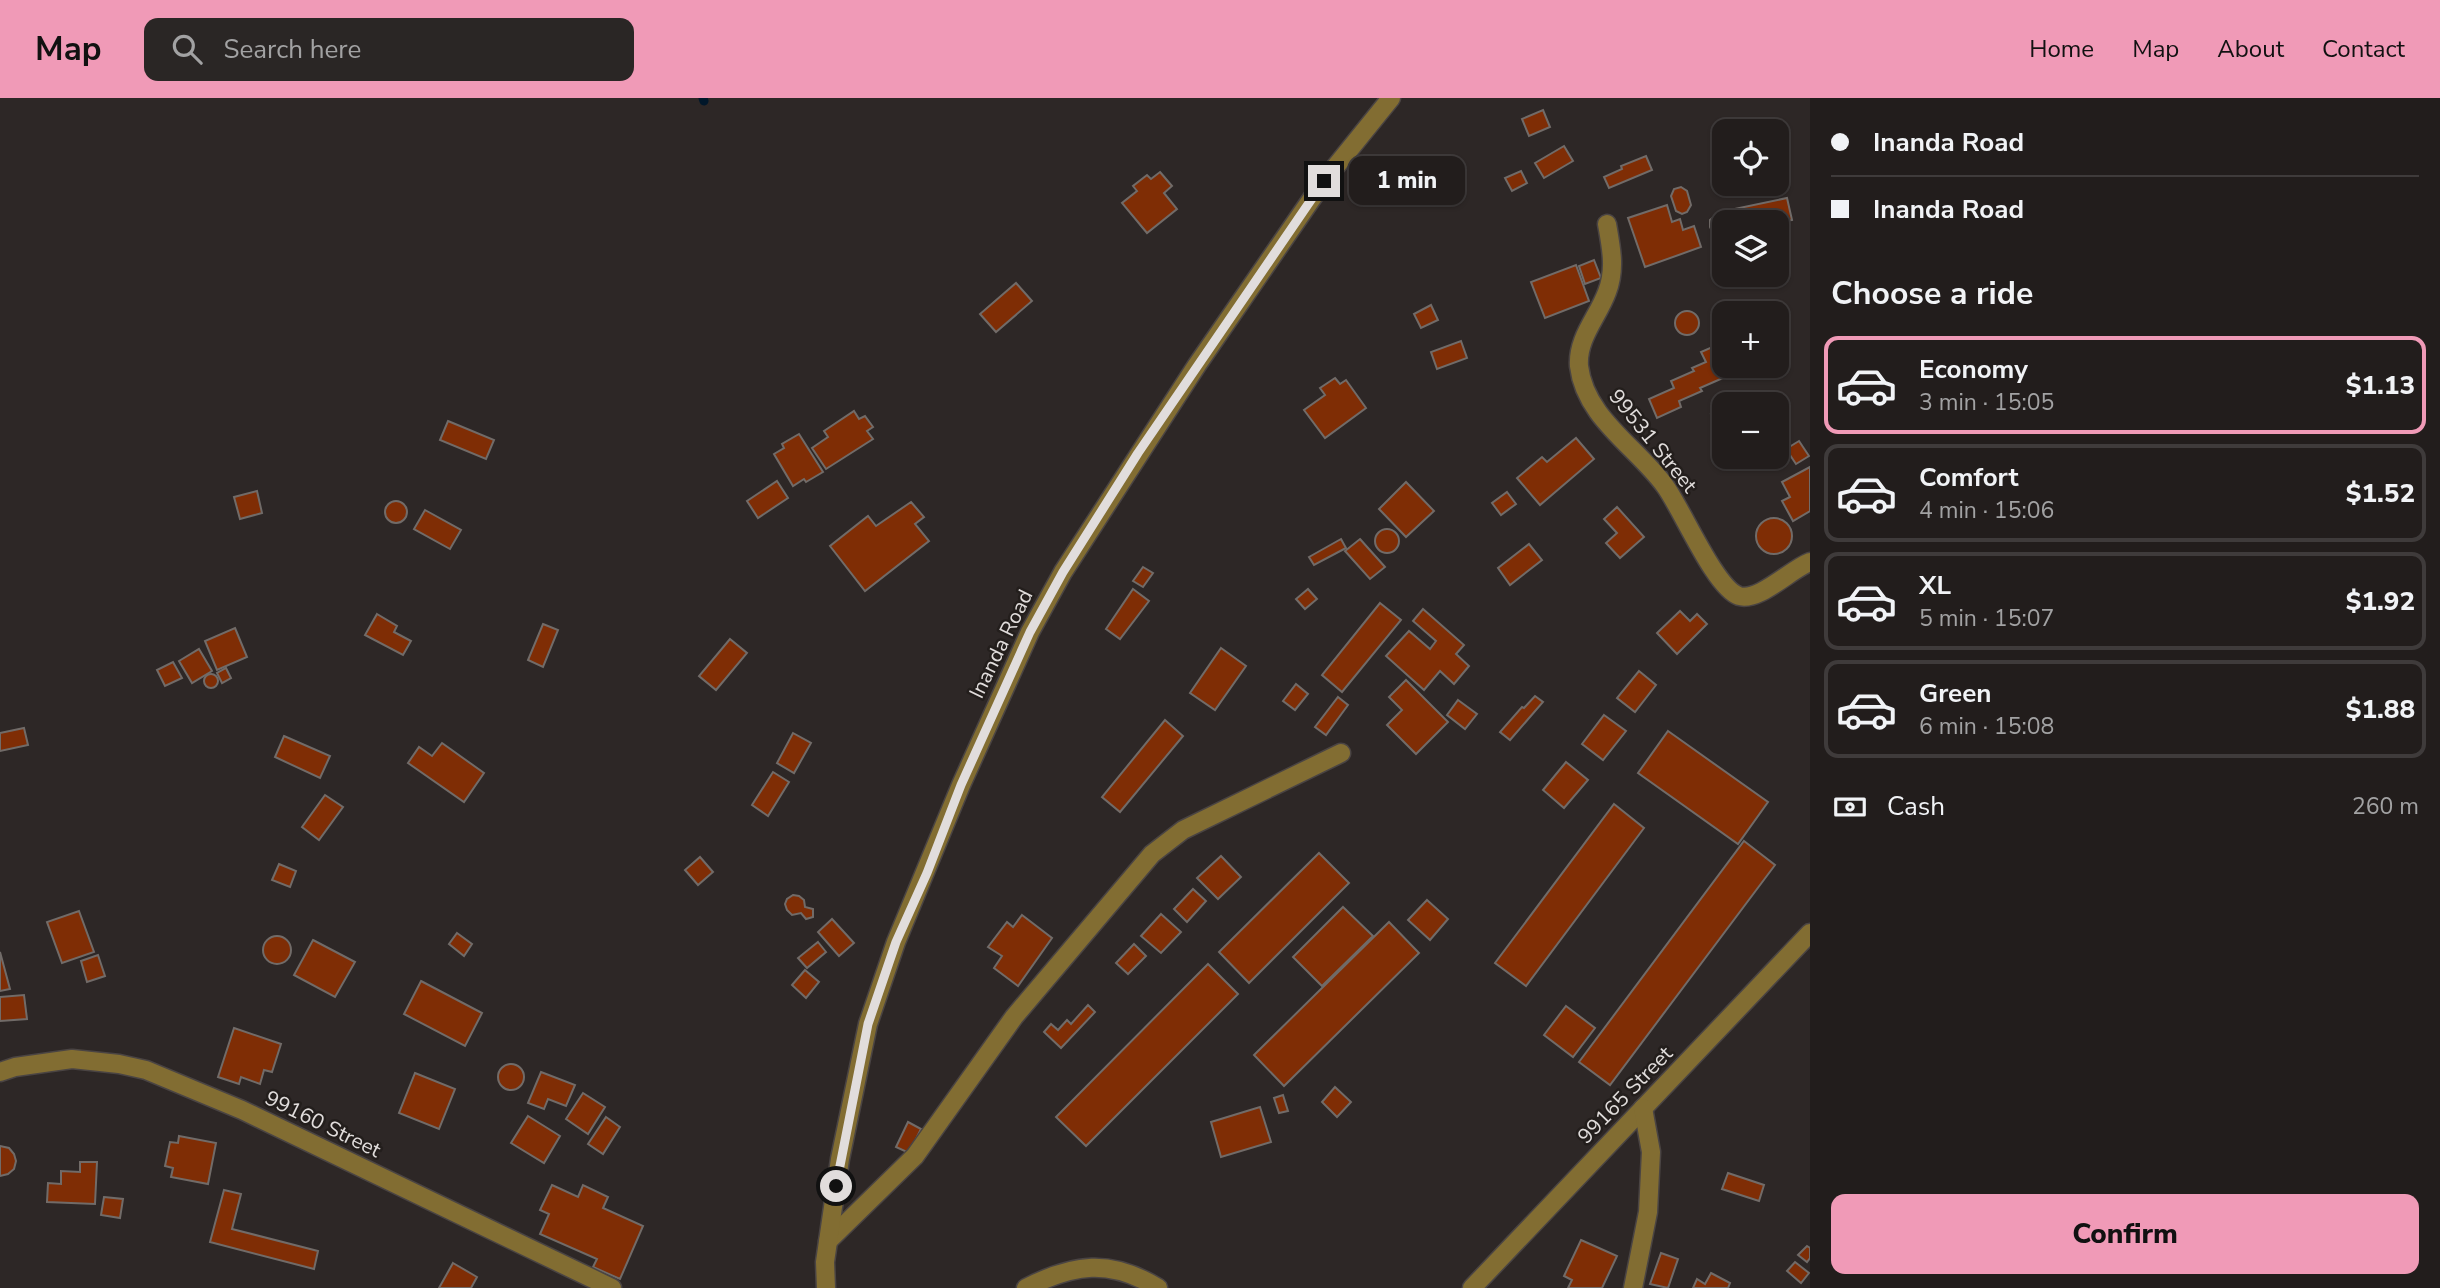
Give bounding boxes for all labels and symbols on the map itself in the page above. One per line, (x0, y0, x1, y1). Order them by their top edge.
callout: 1 min (1348, 156, 1464, 206)
route end (1308, 165, 1340, 197)
street label: 99531 Street (1603, 383, 1704, 499)
street label: Inanda Road (963, 585, 1039, 703)
street label: 99165 Street (1571, 1040, 1679, 1150)
street label: 99160 Street (260, 1084, 386, 1164)
route start (820, 1170, 852, 1202)

